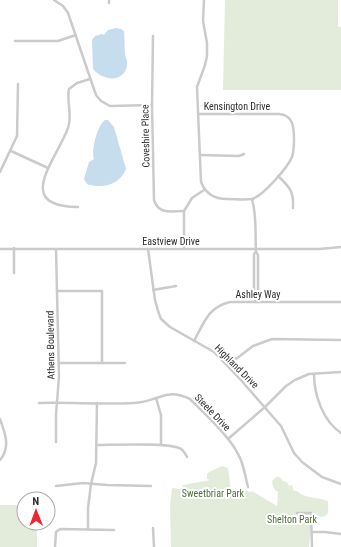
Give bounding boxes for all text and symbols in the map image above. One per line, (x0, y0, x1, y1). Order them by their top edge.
street label: Kensington Drive (204, 101, 271, 112)
street label: Coveshire Place (139, 104, 152, 168)
street label: Eastview Drive (142, 236, 200, 247)
street label: Ashley Way (236, 289, 280, 300)
street label: Athens Boulevard (44, 310, 57, 380)
street label: Highland Drive (212, 342, 261, 391)
street label: Steele Drive (192, 392, 233, 433)
park label: Sweetbriar Park (182, 488, 245, 499)
north arrow (16, 491, 56, 531)
text: N (32, 495, 40, 508)
park label: Shelton Park (267, 514, 317, 525)

